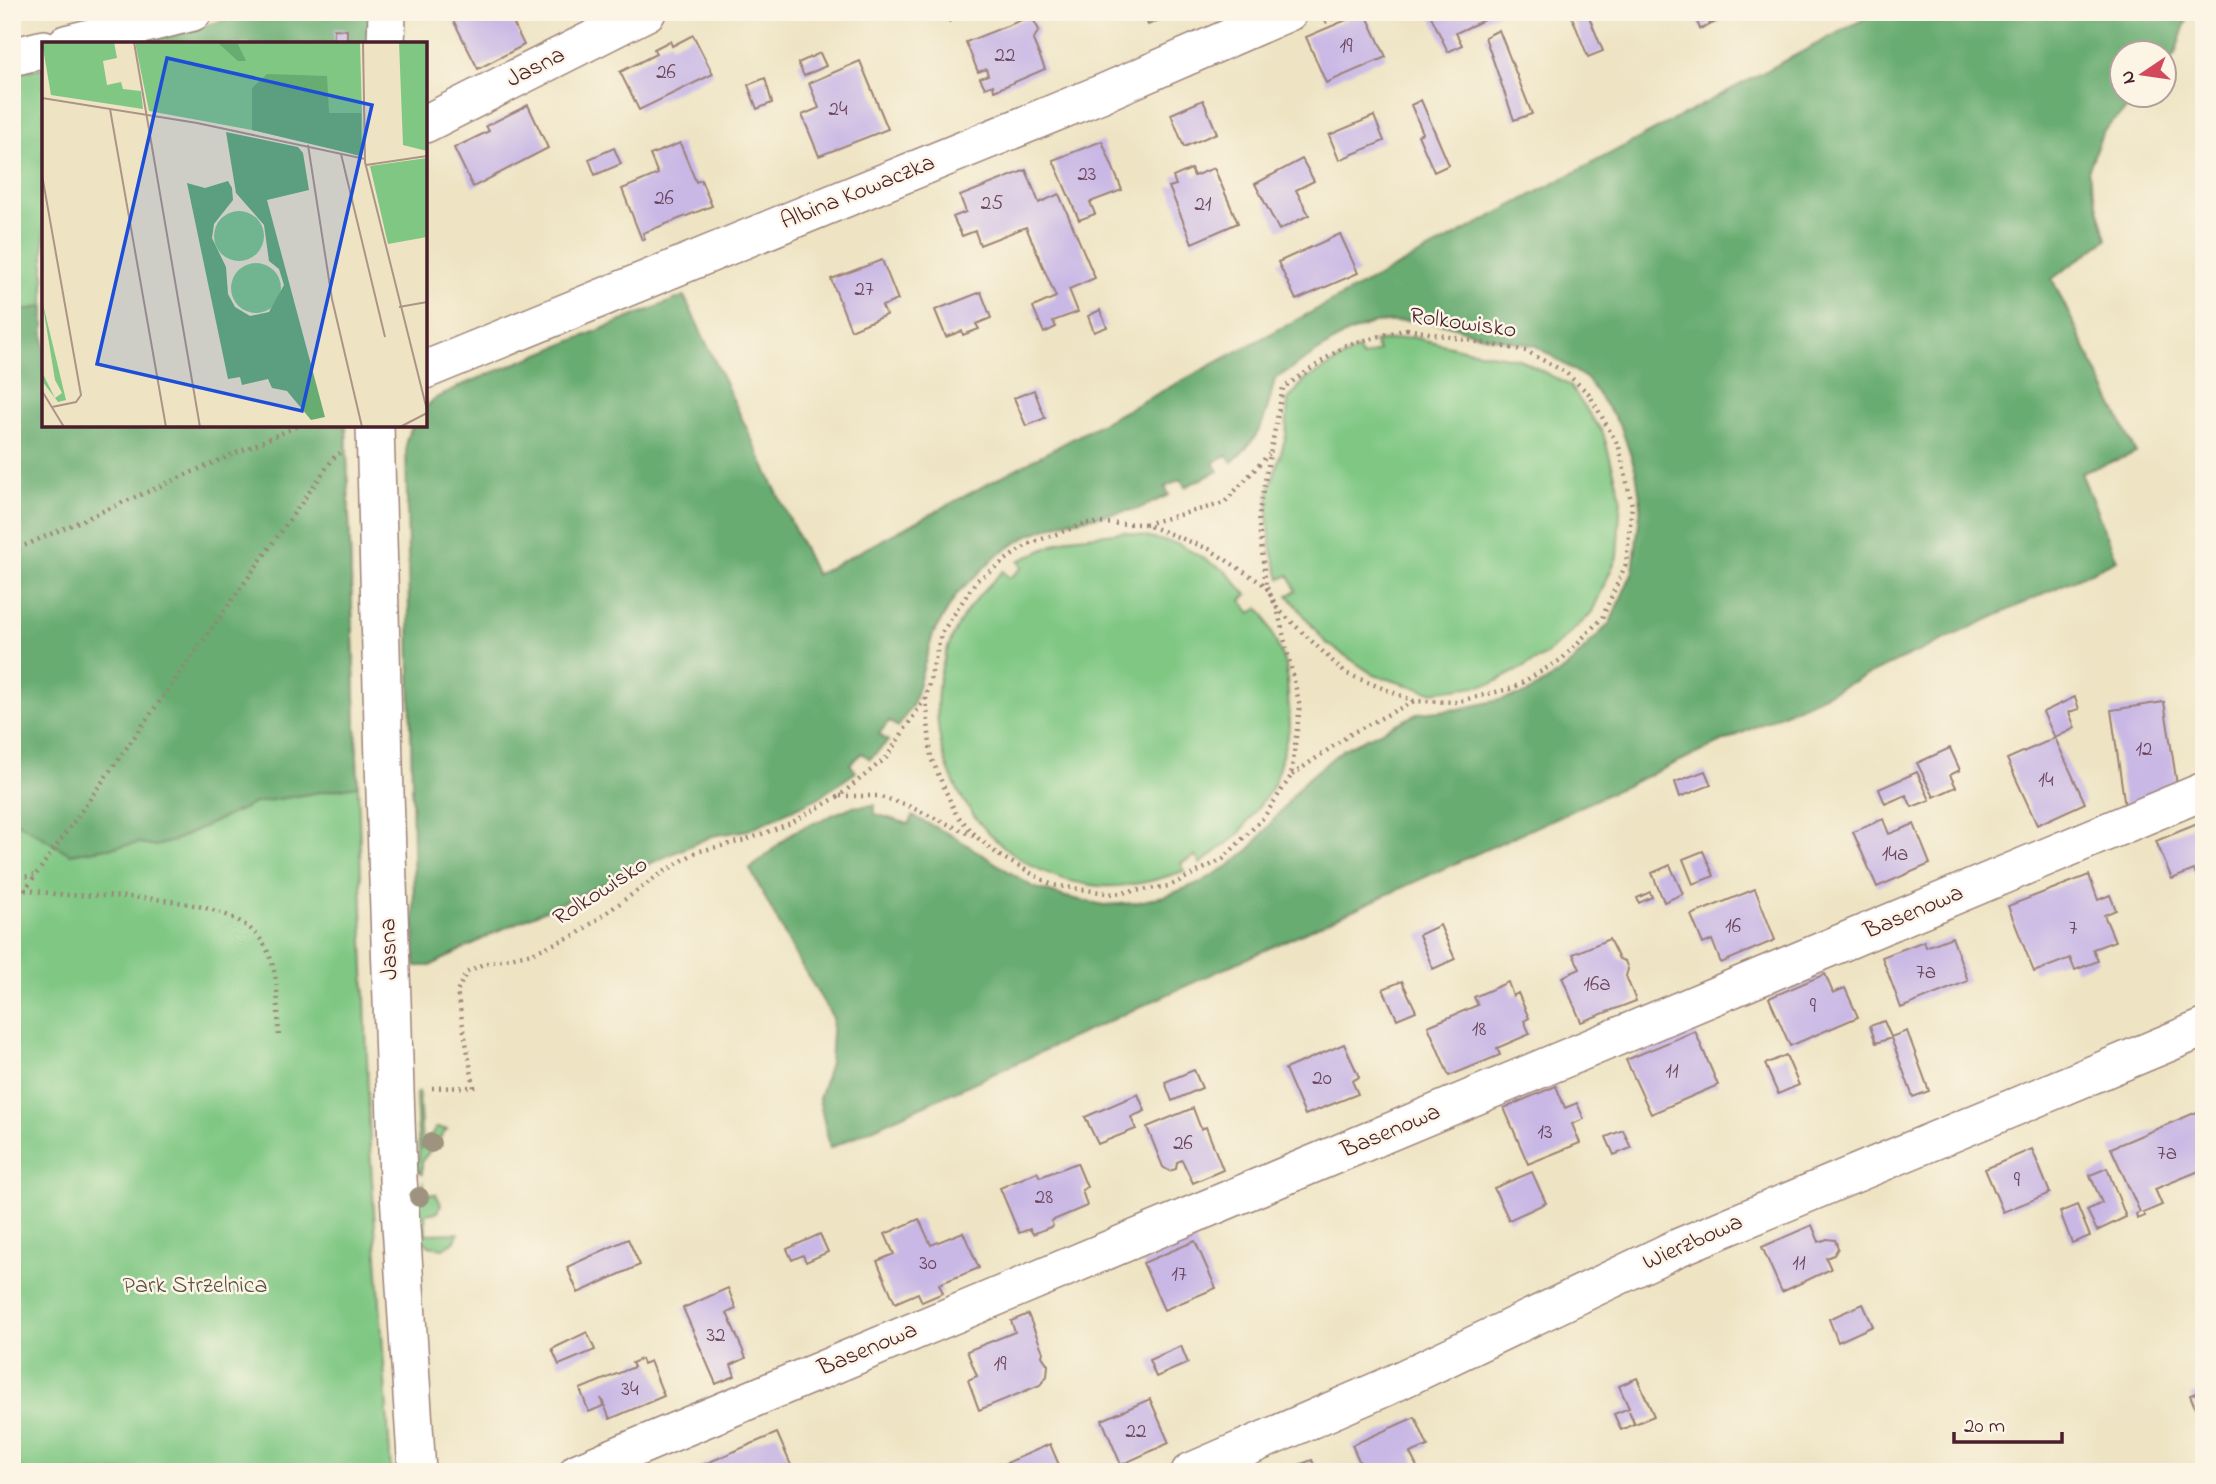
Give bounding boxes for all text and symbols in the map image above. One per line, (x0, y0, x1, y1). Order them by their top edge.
house number: 19 (1340, 32, 1353, 62)
street label: Jasna (501, 38, 571, 98)
north arrow (2108, 38, 2178, 108)
house number: 22 (995, 41, 1015, 71)
inset map (42, 42, 427, 427)
house number: 26 (656, 58, 676, 88)
text: N (2114, 68, 2143, 87)
house number: 24 (828, 95, 848, 125)
street label: Albina Kowaczka (776, 146, 940, 240)
house number: 23 (1077, 160, 1097, 190)
house number: 26 (654, 184, 674, 214)
house number: 25 (981, 189, 1003, 219)
house number: 21 (1194, 190, 1212, 220)
house number: 27 (854, 275, 874, 305)
street label: Rolkowisko (1407, 299, 1519, 349)
house number: 12 (2135, 735, 2153, 765)
house number: 14 (2038, 766, 2054, 796)
house number: 14a (1882, 840, 1908, 870)
street label: Rolkowisko (546, 848, 656, 936)
street label: Basenowa (1858, 876, 1969, 950)
house number: 16 (1725, 912, 1741, 942)
house number: 7 (2069, 914, 2078, 944)
street label: Jasna (371, 918, 409, 980)
house number: 7a (1916, 958, 1936, 988)
house number: 16a (1583, 970, 1611, 1000)
house number: 9 (1810, 992, 1817, 1022)
house number: 18 (1472, 1015, 1486, 1045)
house number: 11 (1665, 1057, 1679, 1087)
house number: 20 (1312, 1064, 1332, 1094)
street label: Basenowa (1335, 1095, 1446, 1169)
house number: 13 (1537, 1118, 1553, 1148)
house number: 26 (1173, 1129, 1193, 1159)
house number: 7a (2157, 1139, 2177, 1169)
house number: 9 (2014, 1166, 2021, 1196)
house number: 28 (1035, 1183, 1053, 1213)
street label: Wierzbowa (1637, 1205, 1749, 1281)
house number: 30 (919, 1249, 937, 1279)
house number: 11 (1792, 1249, 1806, 1279)
house number: 17 (1171, 1260, 1187, 1290)
park label: Park Strzelnica (123, 1269, 267, 1304)
street label: Basenowa (812, 1313, 923, 1387)
house number: 32 (706, 1321, 726, 1351)
house number: 19 (994, 1350, 1007, 1380)
house number: 34 (621, 1375, 639, 1405)
scale bar (1954, 1400, 2062, 1444)
text: 20 m (1964, 1412, 2005, 1442)
house number: 22 (1126, 1417, 1146, 1447)

